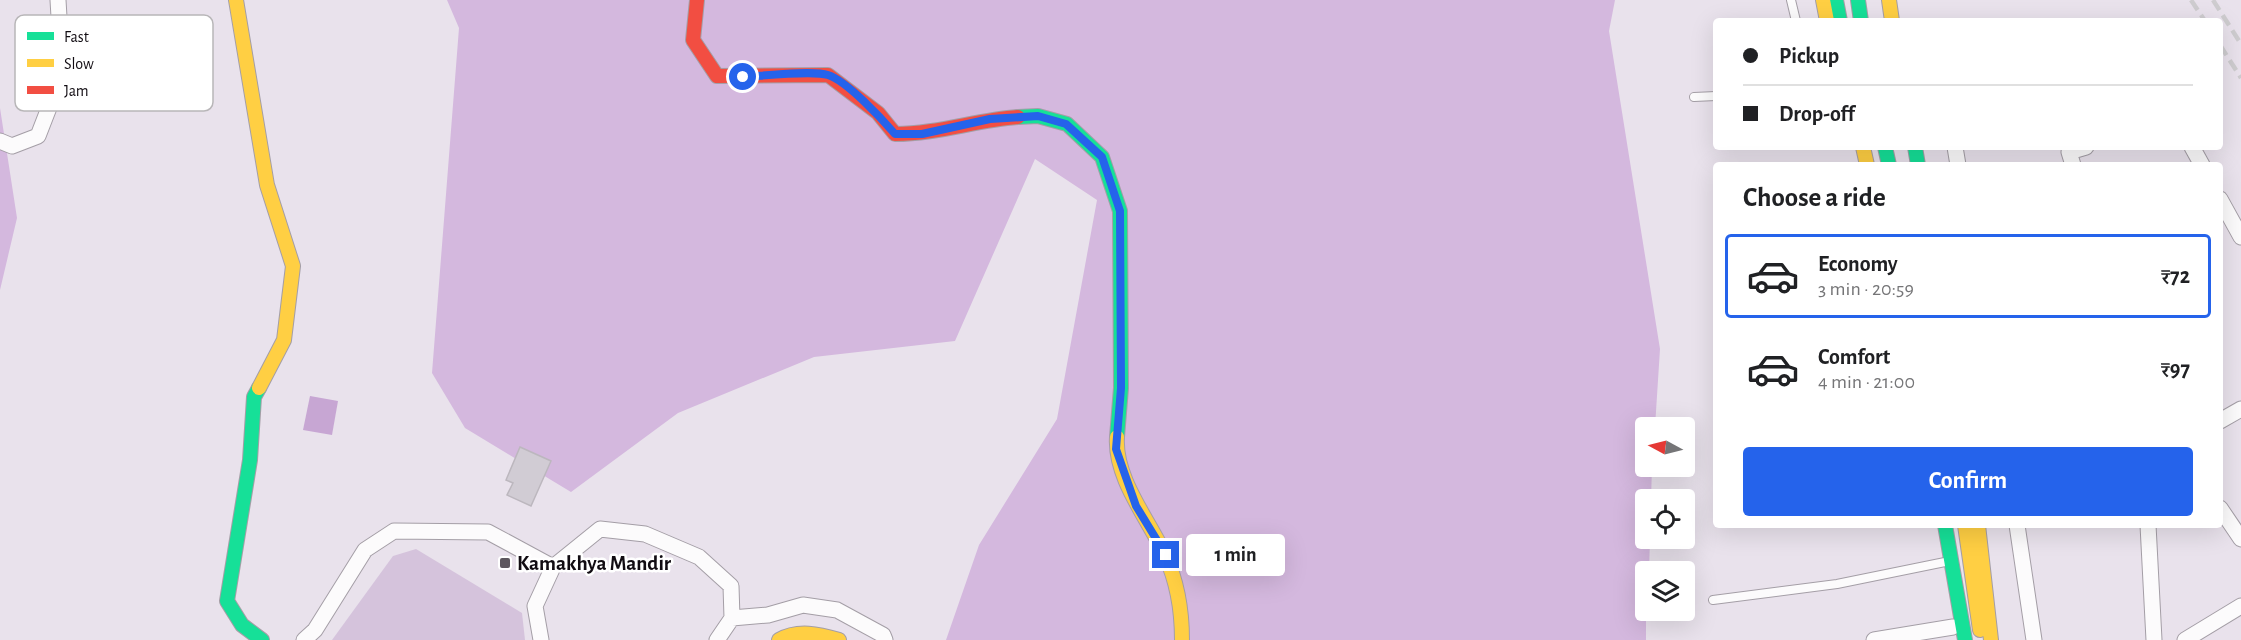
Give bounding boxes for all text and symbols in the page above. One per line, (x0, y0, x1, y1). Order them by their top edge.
legend (15, 15, 213, 111)
text: Fast (64, 29, 89, 45)
text: Pickup (1779, 45, 1839, 67)
text: Slow (64, 56, 94, 72)
route start (729, 63, 756, 90)
text: Jam (64, 83, 89, 99)
text: Drop-off (1779, 103, 1855, 125)
text: Choose a ride (1743, 184, 1886, 211)
icon: car (1746, 249, 1800, 303)
text: Economy (1818, 253, 1898, 275)
text: ₹72 (2161, 265, 2190, 287)
text: 3 min · 20:59 (1818, 279, 1914, 299)
icon: car (1746, 342, 1800, 396)
text: Comfort (1818, 346, 1890, 368)
text: ₹97 (2161, 358, 2190, 380)
text: 4 min · 21:00 (1818, 372, 1915, 392)
north arrow (1635, 417, 1695, 477)
map controls (1635, 417, 1695, 621)
button: Confirm (1743, 447, 2193, 516)
button: locate (1635, 489, 1695, 549)
callout: 1 min (1187, 534, 1286, 576)
route end (1152, 541, 1179, 568)
text: 1 min (1214, 545, 1257, 565)
place label: Kamakhya Mandir (517, 553, 672, 574)
marker: Kamakhya Mandir (498, 556, 512, 570)
button: layers (1635, 561, 1695, 621)

